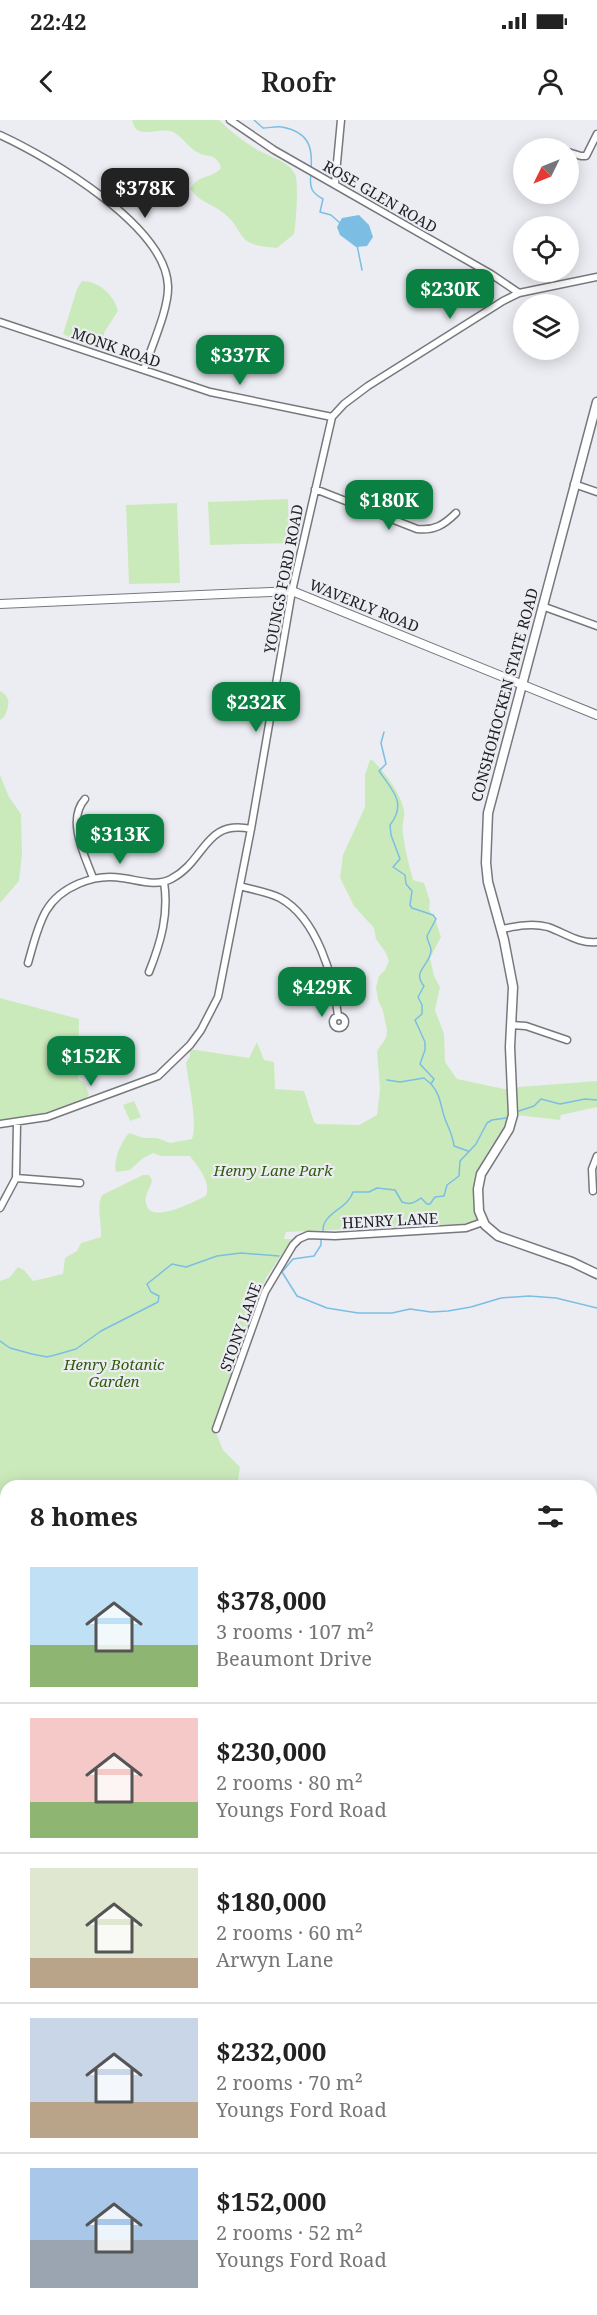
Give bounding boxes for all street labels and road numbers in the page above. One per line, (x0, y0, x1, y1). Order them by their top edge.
street label: ROSE GLEN ROAD (320, 155, 441, 237)
street label: MONK ROAD (69, 322, 164, 372)
street label: YOUNGS FORD ROAD (259, 502, 307, 656)
street label: WAVERLY ROAD (306, 574, 422, 636)
street label: CONSHOHOCKEN STATE ROAD (466, 586, 542, 804)
street label: HENRY LANE (341, 1208, 438, 1233)
street label: STONY LANE (215, 1279, 265, 1374)

